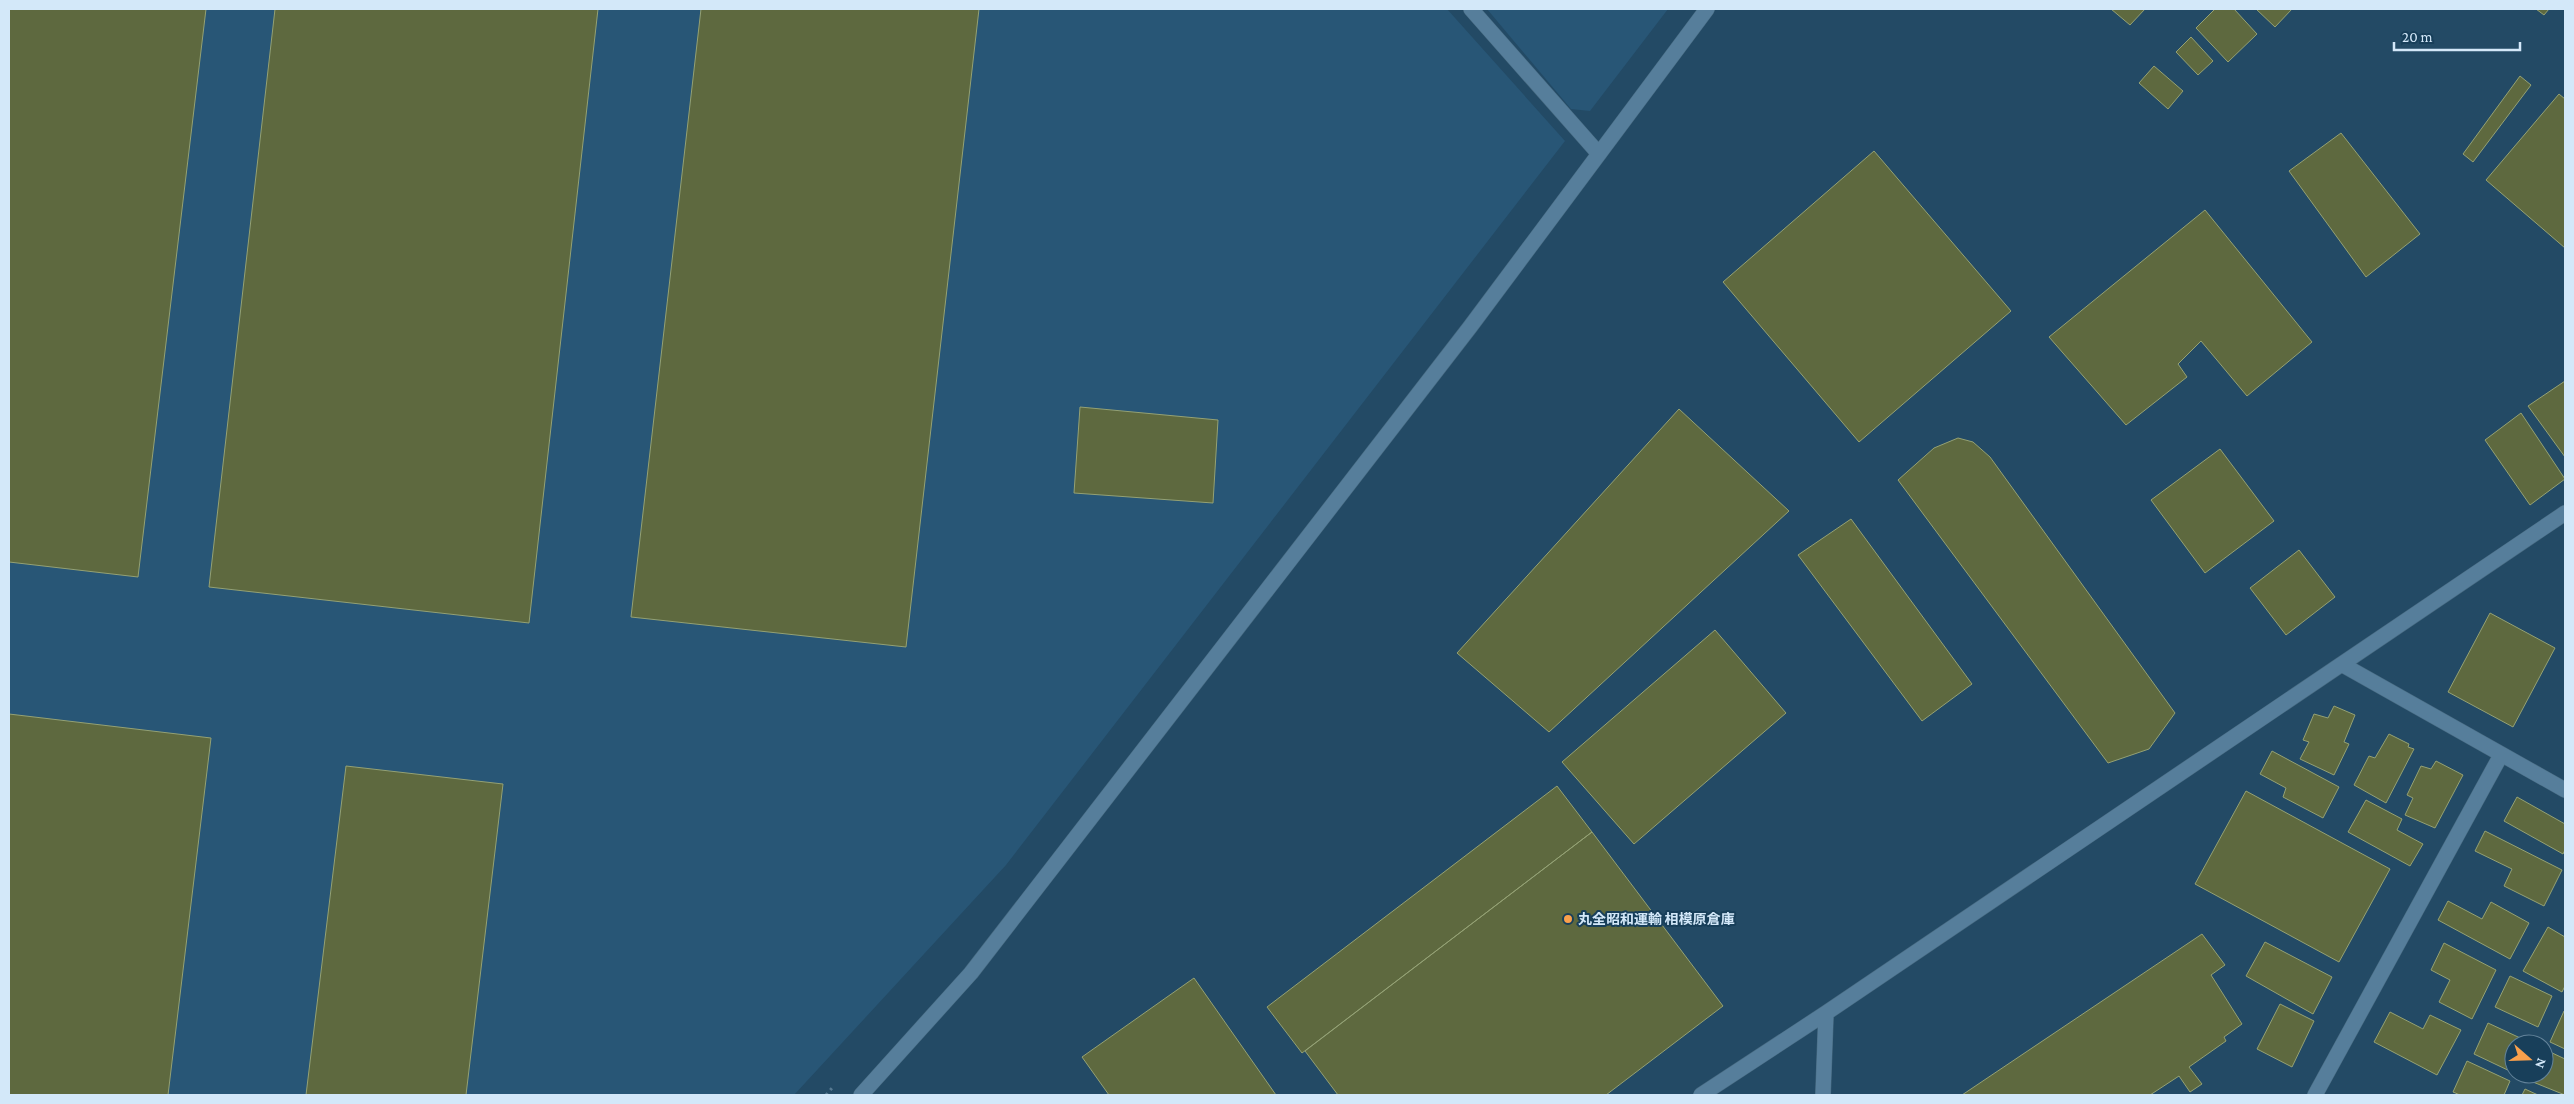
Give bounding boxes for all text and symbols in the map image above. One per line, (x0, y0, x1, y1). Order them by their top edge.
scale bar (2394, 20, 2520, 52)
text: 20 m (2402, 29, 2433, 45)
place label: 丸全昭和運輸 相模原倉庫 (1578, 911, 1735, 927)
marker: 丸全昭和運輸 相模原倉庫 (1562, 913, 1574, 925)
north arrow (2504, 1034, 2554, 1084)
text: N (2532, 1056, 2550, 1071)

